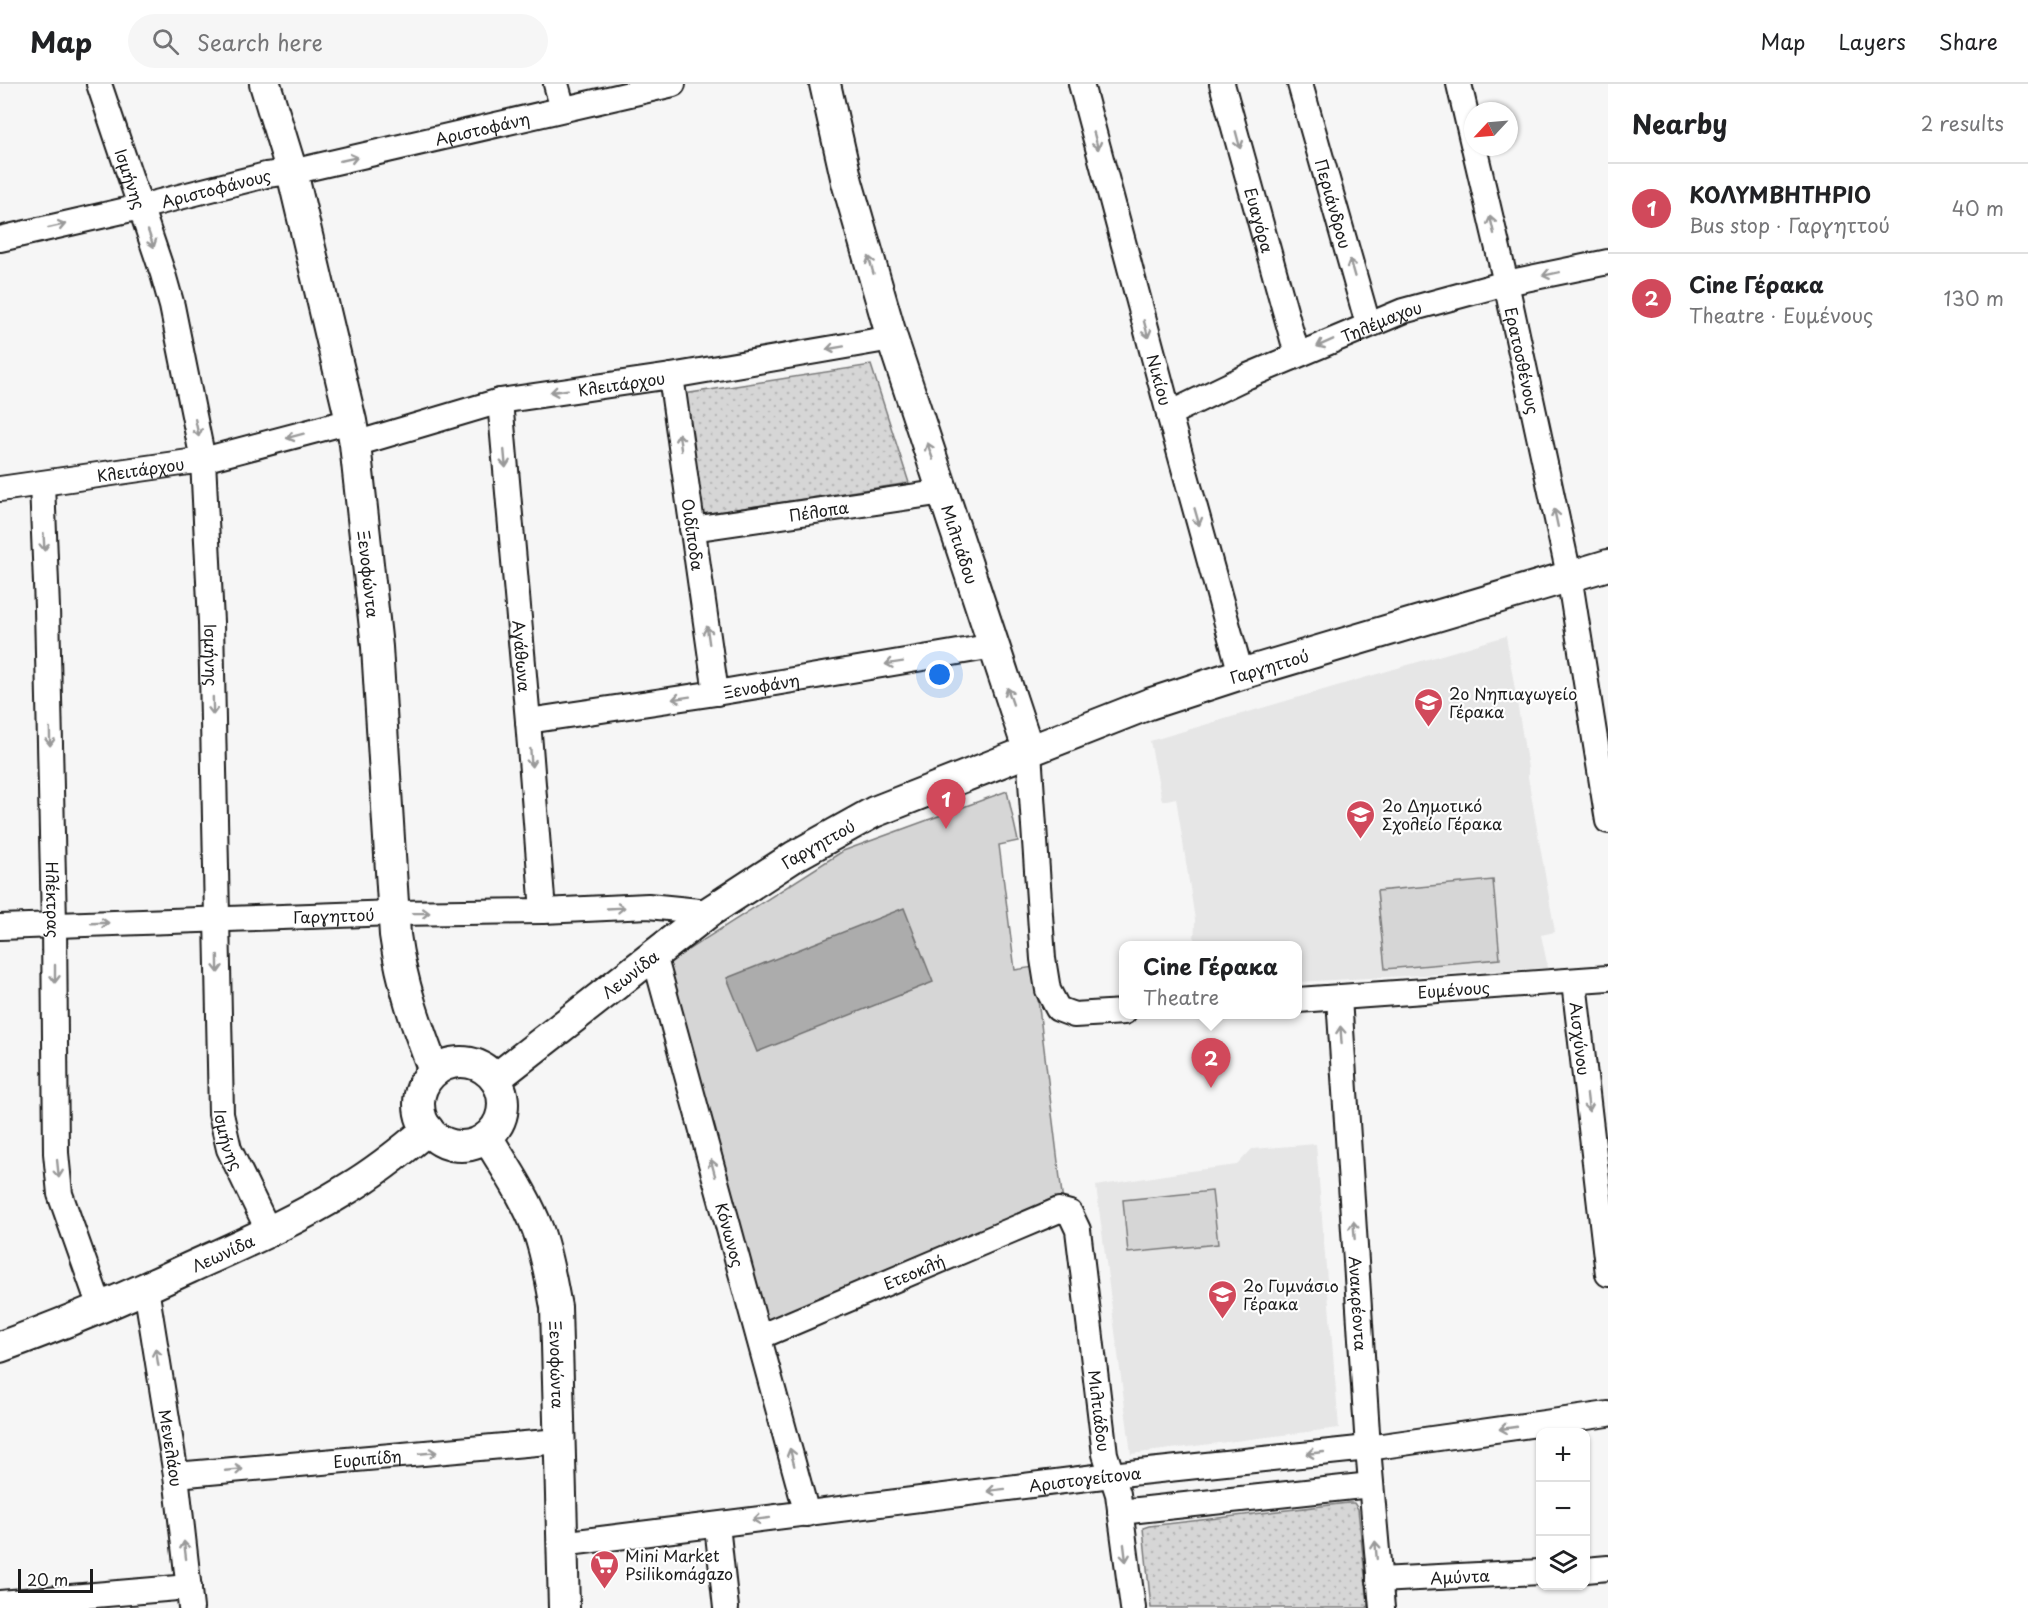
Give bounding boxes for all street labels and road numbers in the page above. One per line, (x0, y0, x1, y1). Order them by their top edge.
street label: Αριστοφάνη (433, 106, 532, 151)
street label: Ισμήνης (110, 145, 152, 212)
street label: Περιάνδρου (1310, 155, 1358, 251)
street label: Αριστοφάνους (159, 163, 272, 213)
street label: Ευαγόρα (1239, 184, 1280, 256)
street label: Τηλέμαχου (1337, 294, 1424, 348)
street label: Ερατοσθένους (1500, 305, 1546, 416)
street label: Νικίου (1142, 351, 1178, 408)
street label: Κλειτάρχου (576, 365, 667, 401)
street label: Κλειτάρχου (95, 451, 186, 487)
street label: Πέλοπα (787, 494, 851, 527)
street label: Οιδίποδα (677, 497, 711, 573)
street label: Μιλτιάδου (936, 501, 985, 587)
street label: Ξενοφώντα (352, 529, 386, 619)
street label: Αγάθωνα (507, 619, 537, 693)
street label: Ισμήνης (199, 624, 224, 686)
street label: Γαργηττού (1226, 643, 1311, 689)
street label: Ξενοφάνη (721, 667, 801, 704)
street label: Γαργηττού (776, 813, 859, 874)
street label: Ηλέκτρας (41, 861, 66, 938)
street label: Γαργηττού (293, 902, 375, 929)
street label: Λεωνίδα (596, 944, 664, 1004)
street label: Ευμένους (1417, 974, 1491, 1003)
street label: Αισχύνου (1564, 1001, 1597, 1077)
street label: Ισμήνης (209, 1109, 249, 1174)
street label: Κόνωνος (710, 1200, 751, 1270)
street label: Λεωνίδα (187, 1228, 259, 1277)
street label: Ετεοκλή (879, 1248, 948, 1295)
street label: Ανακρέοντα (1344, 1255, 1374, 1352)
street label: Ξενοφώντα (544, 1320, 571, 1409)
street label: Μιλτιάδου (1083, 1368, 1117, 1453)
street label: Μενελάου (154, 1407, 189, 1488)
street label: Ευριπίδη (332, 1443, 402, 1473)
street label: Αριστογείτονα (1027, 1460, 1143, 1497)
street label: Αμύντα (1429, 1562, 1491, 1589)

